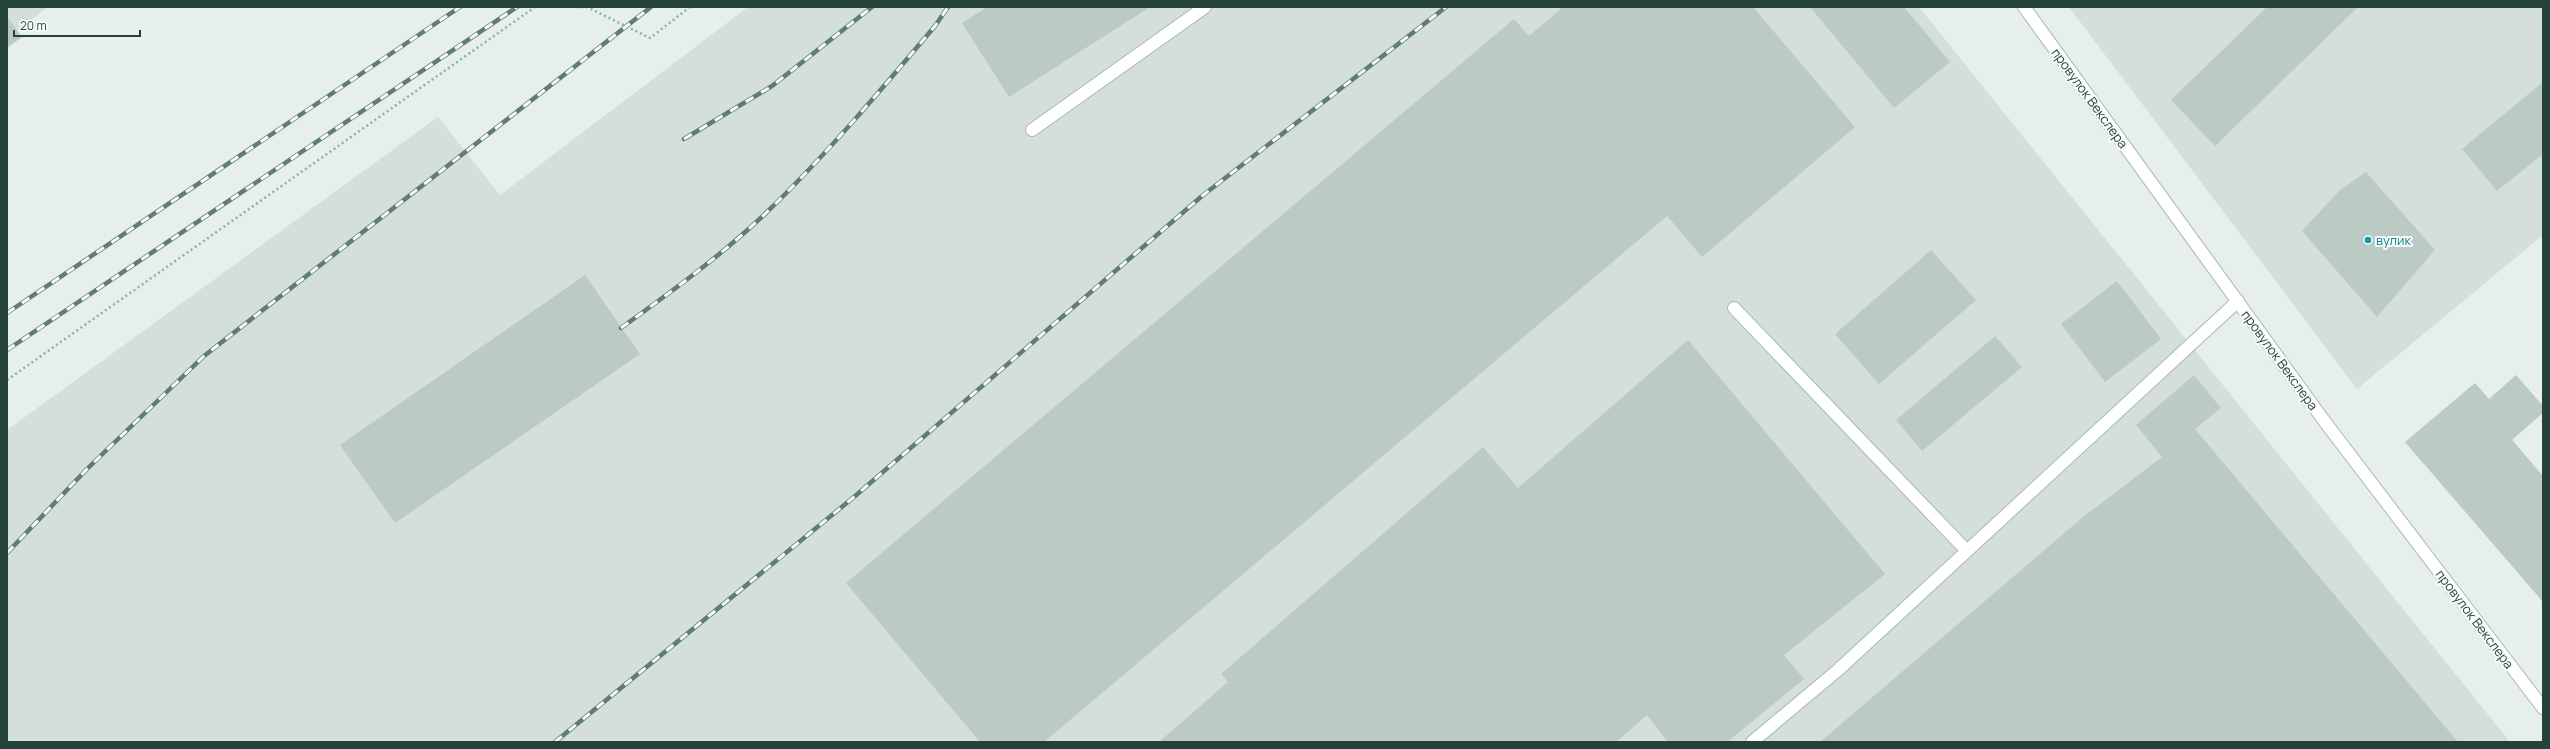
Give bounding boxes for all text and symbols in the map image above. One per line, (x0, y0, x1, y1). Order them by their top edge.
scale bar (14, 12, 140, 38)
text: 20 m (20, 17, 47, 34)
street label: провулок Векслера (2048, 44, 2132, 152)
place label: вулик (2376, 231, 2411, 249)
marker: вулик (2363, 235, 2373, 245)
street label: провулок Векслера (2238, 306, 2322, 414)
street label: провулок Векслера (2432, 566, 2518, 672)

